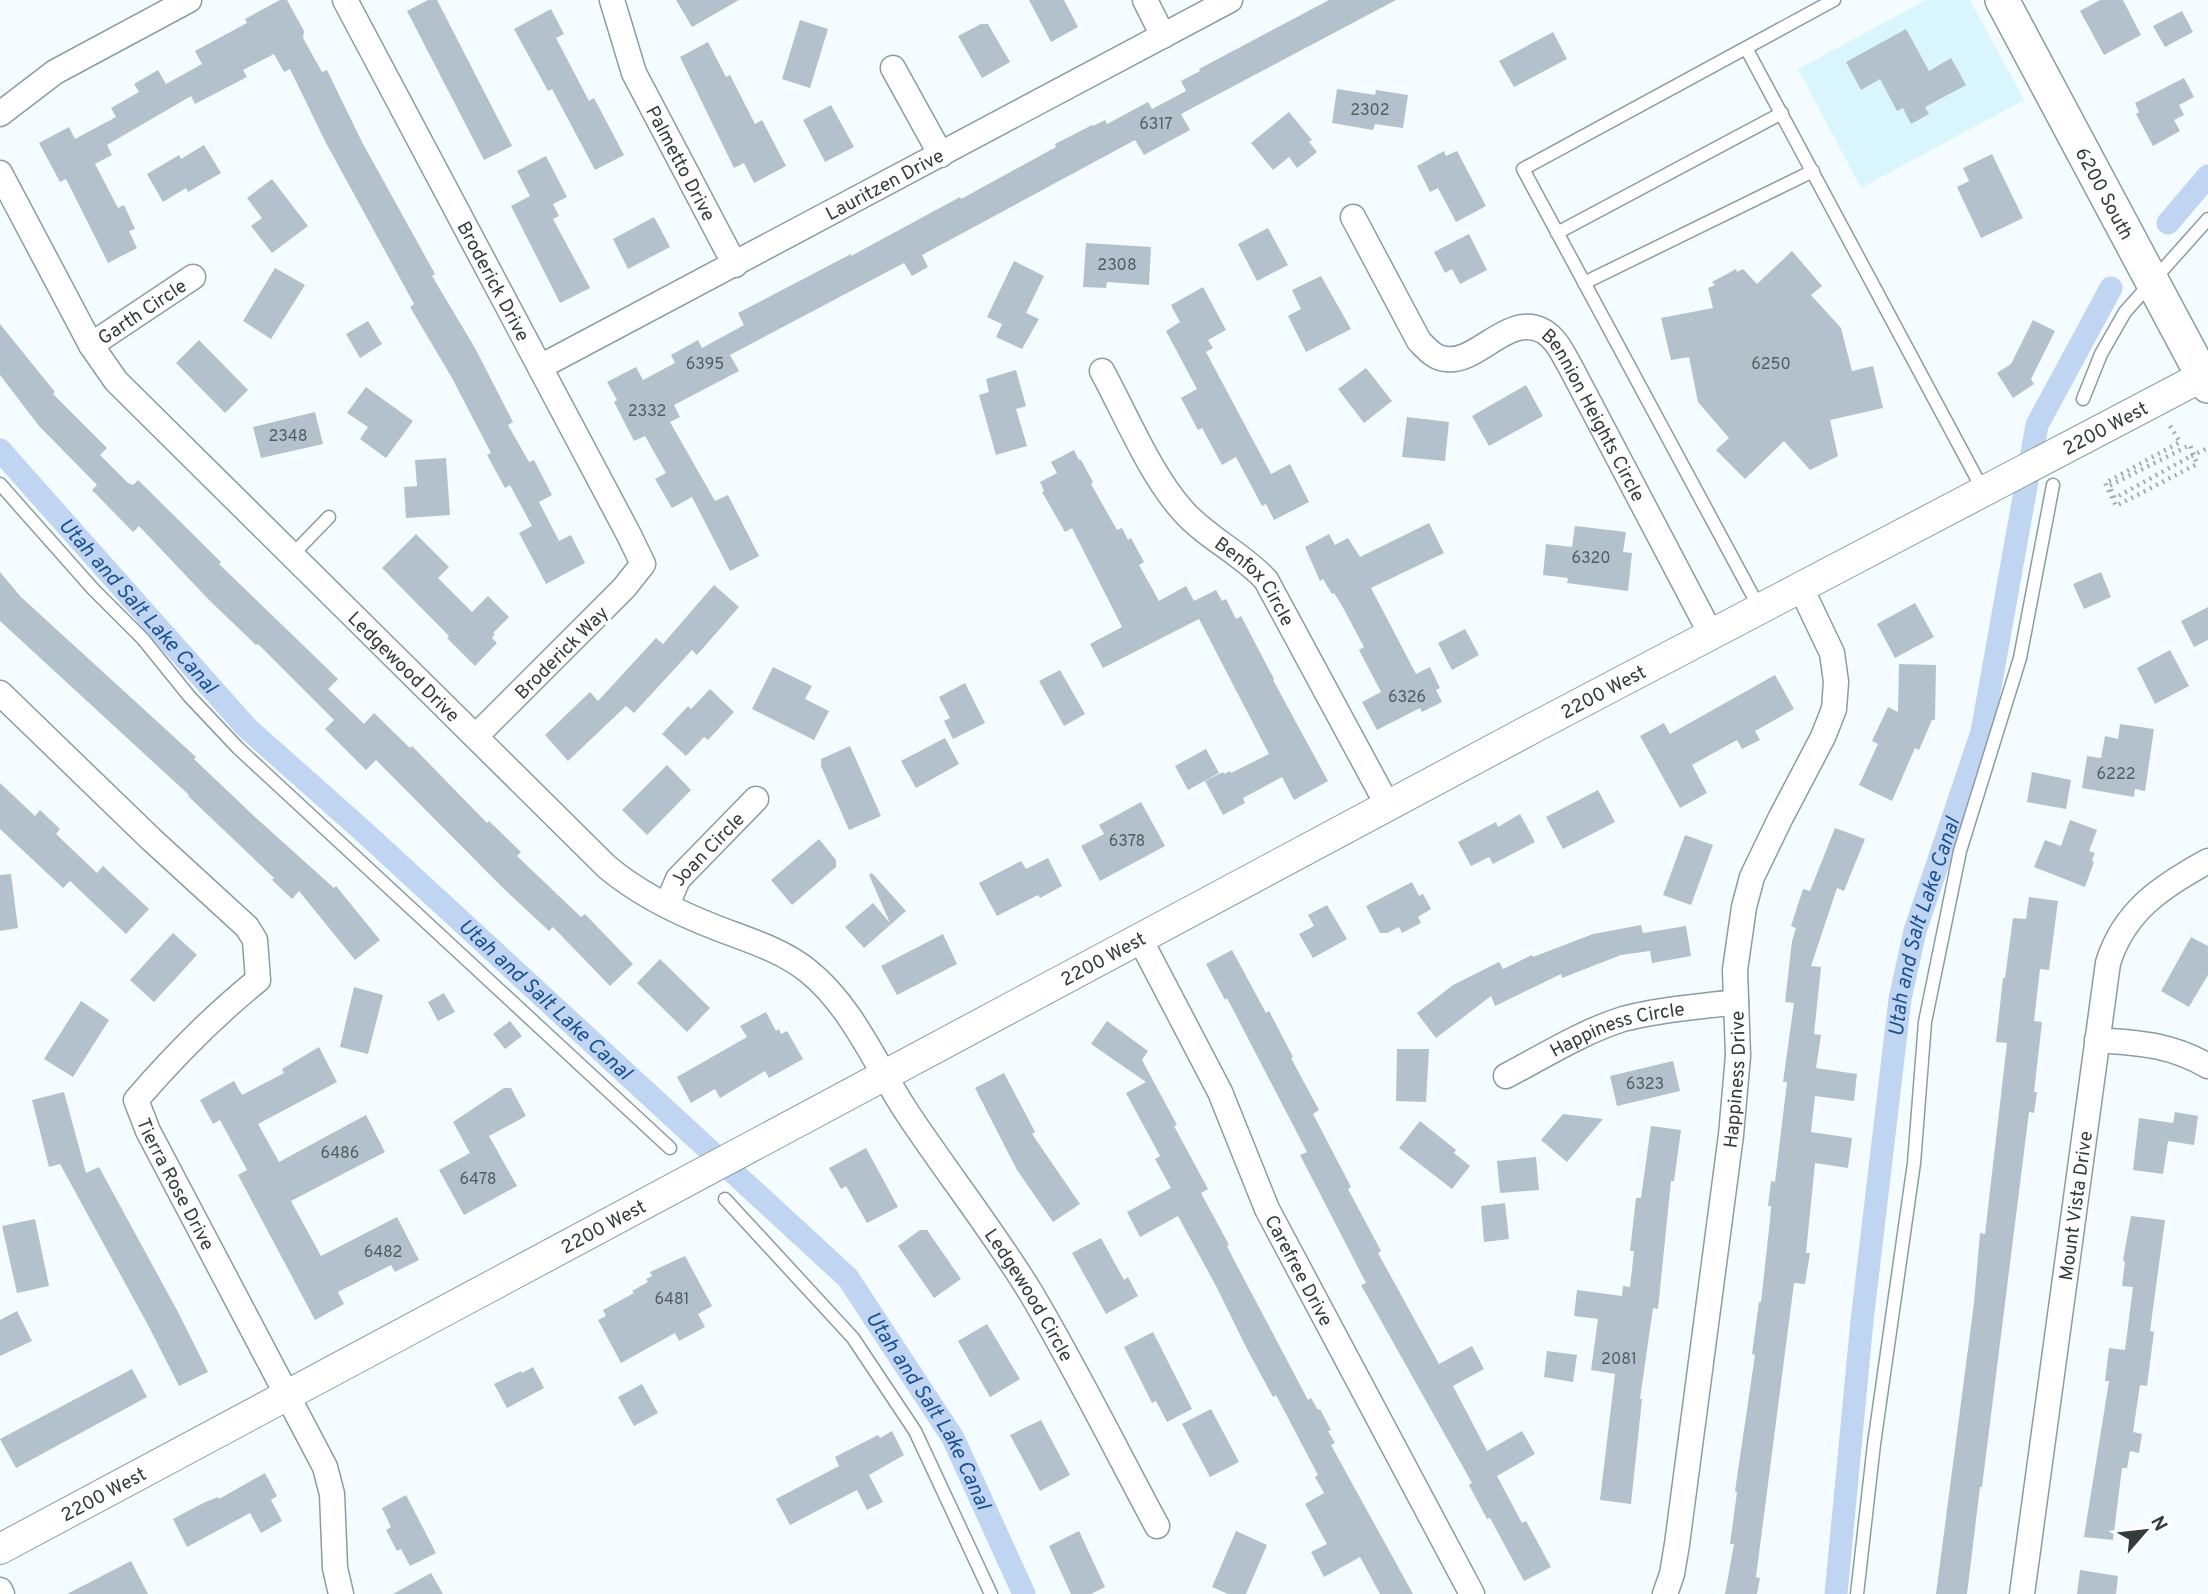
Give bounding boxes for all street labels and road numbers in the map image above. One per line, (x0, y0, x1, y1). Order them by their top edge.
street label: Palmetto Drive (639, 102, 720, 226)
street label: Lauritzen Drive (822, 144, 949, 227)
street label: 6200 South (2069, 144, 2138, 245)
street label: Broderick Drive (451, 218, 534, 346)
street label: Garth Circle (94, 275, 192, 351)
street label: Bennion Heights Circle (1536, 324, 1649, 506)
street label: 2200 West (2059, 397, 2153, 462)
street label: Benfox Circle (1209, 532, 1299, 631)
street label: Broderick Way (511, 602, 614, 705)
street label: Ledgewood Drive (342, 607, 464, 728)
street label: 2200 West (1557, 661, 1651, 725)
street label: Joan Circle (666, 808, 751, 890)
street label: 2200 West (1057, 928, 1150, 993)
street label: Happiness Circle (1546, 998, 1686, 1064)
street label: Happiness Drive (1719, 1010, 1752, 1150)
street label: Tierra Rose Drive (130, 1115, 219, 1255)
street label: Mount Vista Drive (2055, 1130, 2099, 1282)
street label: 2200 West (557, 1195, 651, 1260)
street label: Carefree Drive (1258, 1211, 1337, 1331)
street label: Ledgewood Circle (978, 1225, 1078, 1366)
street label: 2200 West (57, 1463, 151, 1528)

